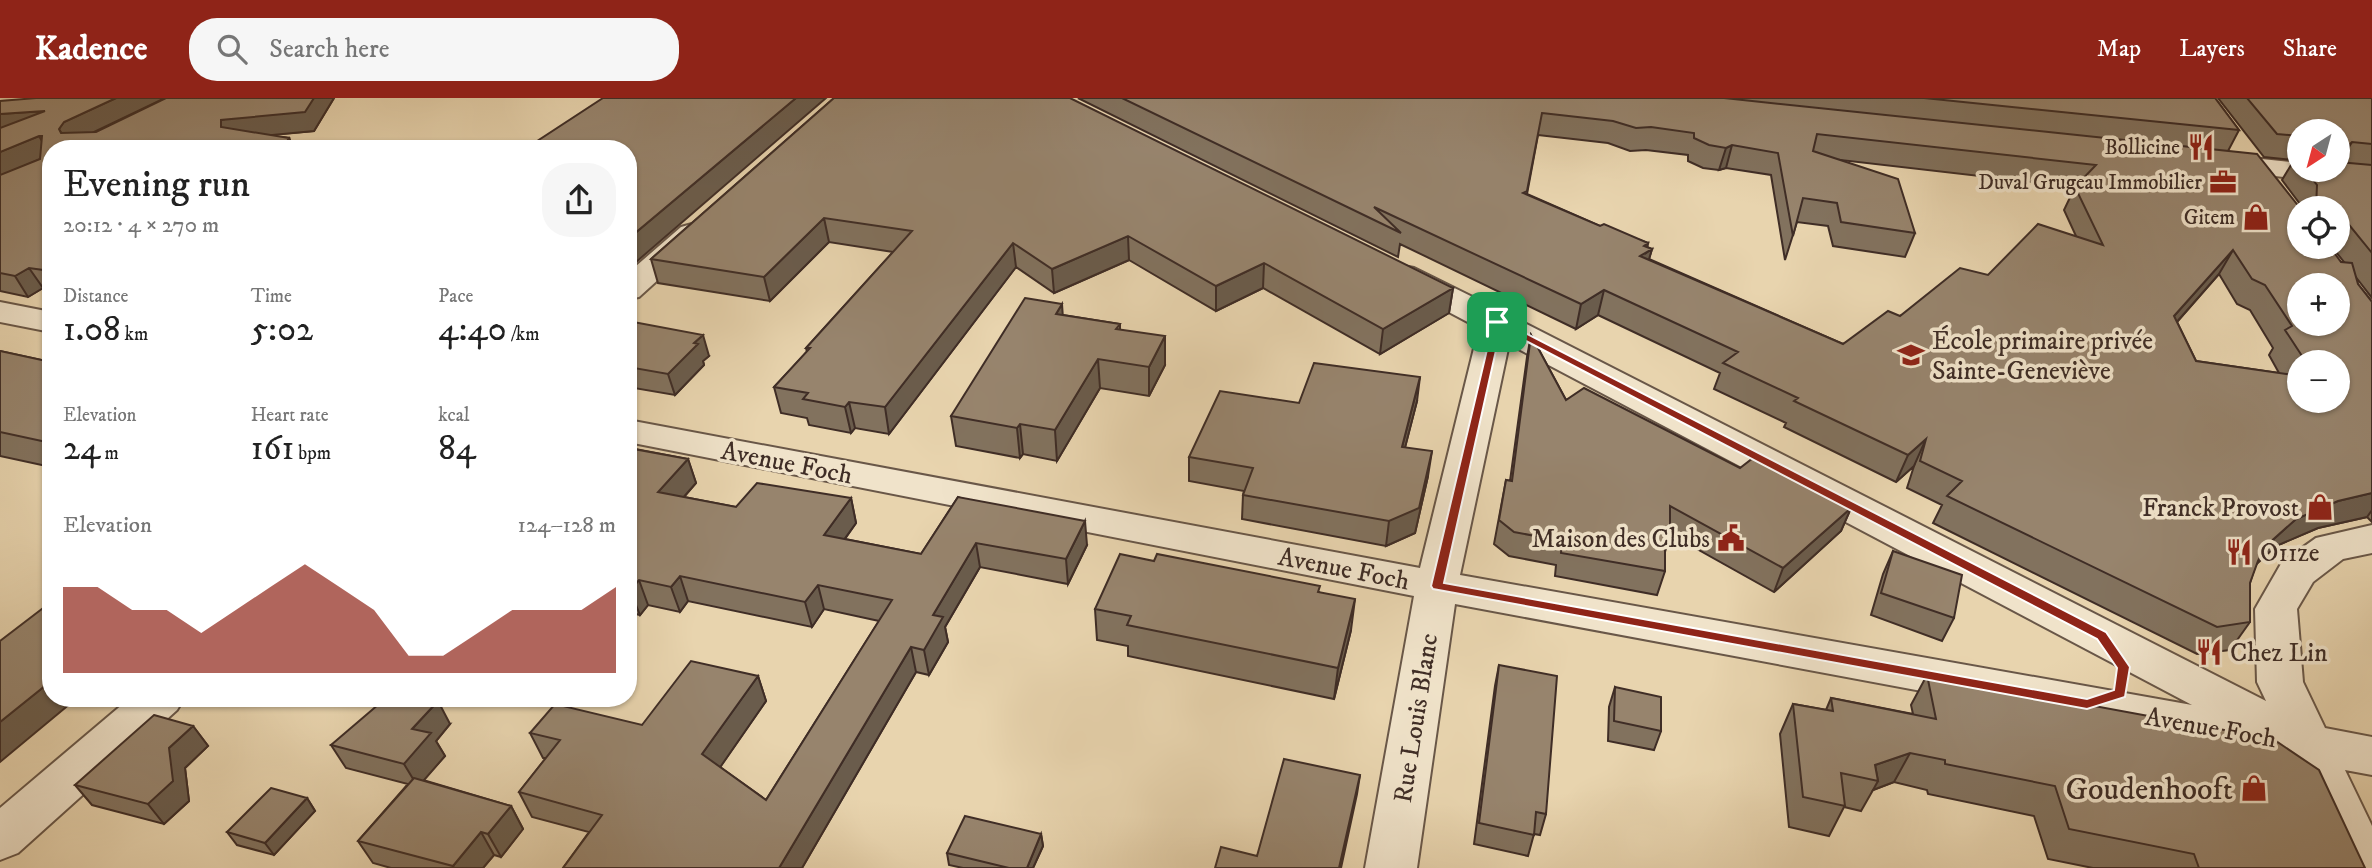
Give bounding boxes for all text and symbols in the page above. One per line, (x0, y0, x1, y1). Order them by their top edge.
search box (189, 18, 679, 81)
text: Kadence (35, 29, 147, 70)
icon: search (213, 30, 251, 68)
text: Search here (269, 33, 390, 66)
text: Map (2097, 34, 2141, 64)
text: Layers (2179, 34, 2245, 64)
text: Share (2283, 34, 2337, 64)
north arrow (2287, 119, 2350, 182)
map controls (2287, 119, 2350, 413)
restaurant icon: Bollicine (2186, 132, 2216, 162)
place label: Bollicine (2105, 135, 2180, 161)
text: Evening run (63, 161, 250, 209)
button: share (542, 163, 616, 237)
office icon: Duval Grugeau Immobilier (2208, 167, 2238, 197)
place label: Duval Grugeau Immobilier (1978, 170, 2202, 196)
button: locate (2287, 196, 2350, 259)
shop icon: Gitem (2241, 202, 2271, 232)
place label: Gitem (2184, 205, 2235, 231)
text: 20:12 · 4 × 270 m (63, 211, 219, 240)
button: + (2287, 273, 2350, 336)
text: Distance (63, 285, 128, 308)
text: Time (251, 285, 292, 308)
text: Pace (438, 285, 473, 308)
pin (1467, 292, 1527, 352)
icon: arrive (1478, 303, 1516, 341)
text: 1.08 (63, 308, 121, 352)
text: 5:02 (251, 308, 313, 352)
text: 4:40 (438, 308, 507, 352)
text: km (121, 323, 148, 346)
text: /km (507, 323, 540, 346)
place label: École primaire privée Sainte-Geneviève (1932, 325, 2153, 388)
school or university icon: École primaire privée Sainte-Geneviève (1896, 340, 1926, 370)
button: − (2287, 350, 2350, 413)
text: Elevation (63, 404, 137, 427)
text: Heart rate (251, 404, 329, 427)
text: kcal (438, 404, 470, 427)
text: 24 (63, 427, 100, 471)
text: 161 (251, 427, 294, 471)
text: 84 (438, 427, 476, 471)
street label: Avenue Foch (718, 435, 856, 492)
text: m (100, 442, 119, 465)
text: bpm (294, 442, 331, 465)
place label: Franck Provost (2142, 492, 2299, 525)
shop icon: Franck Provost (2305, 492, 2335, 522)
text: Elevation (63, 511, 152, 540)
text: 124–128 m (517, 511, 616, 540)
place label: Maison des Clubs (1532, 523, 1710, 556)
public building icon: Maison des Clubs (1716, 523, 1746, 553)
restaurant icon: O11ze (2224, 537, 2254, 567)
place label: O11ze (2260, 537, 2320, 570)
street label: Avenue Foch (1275, 541, 1413, 598)
street label: Rue Louis Blanc (1387, 631, 1446, 805)
restaurant icon: Chez Lin (2194, 637, 2224, 667)
place label: Chez Lin (2230, 637, 2328, 670)
street label: Avenue Foch (2142, 701, 2279, 756)
place label: Goudenhooft (2066, 770, 2233, 810)
shop icon: Goudenhooft (2239, 773, 2269, 803)

